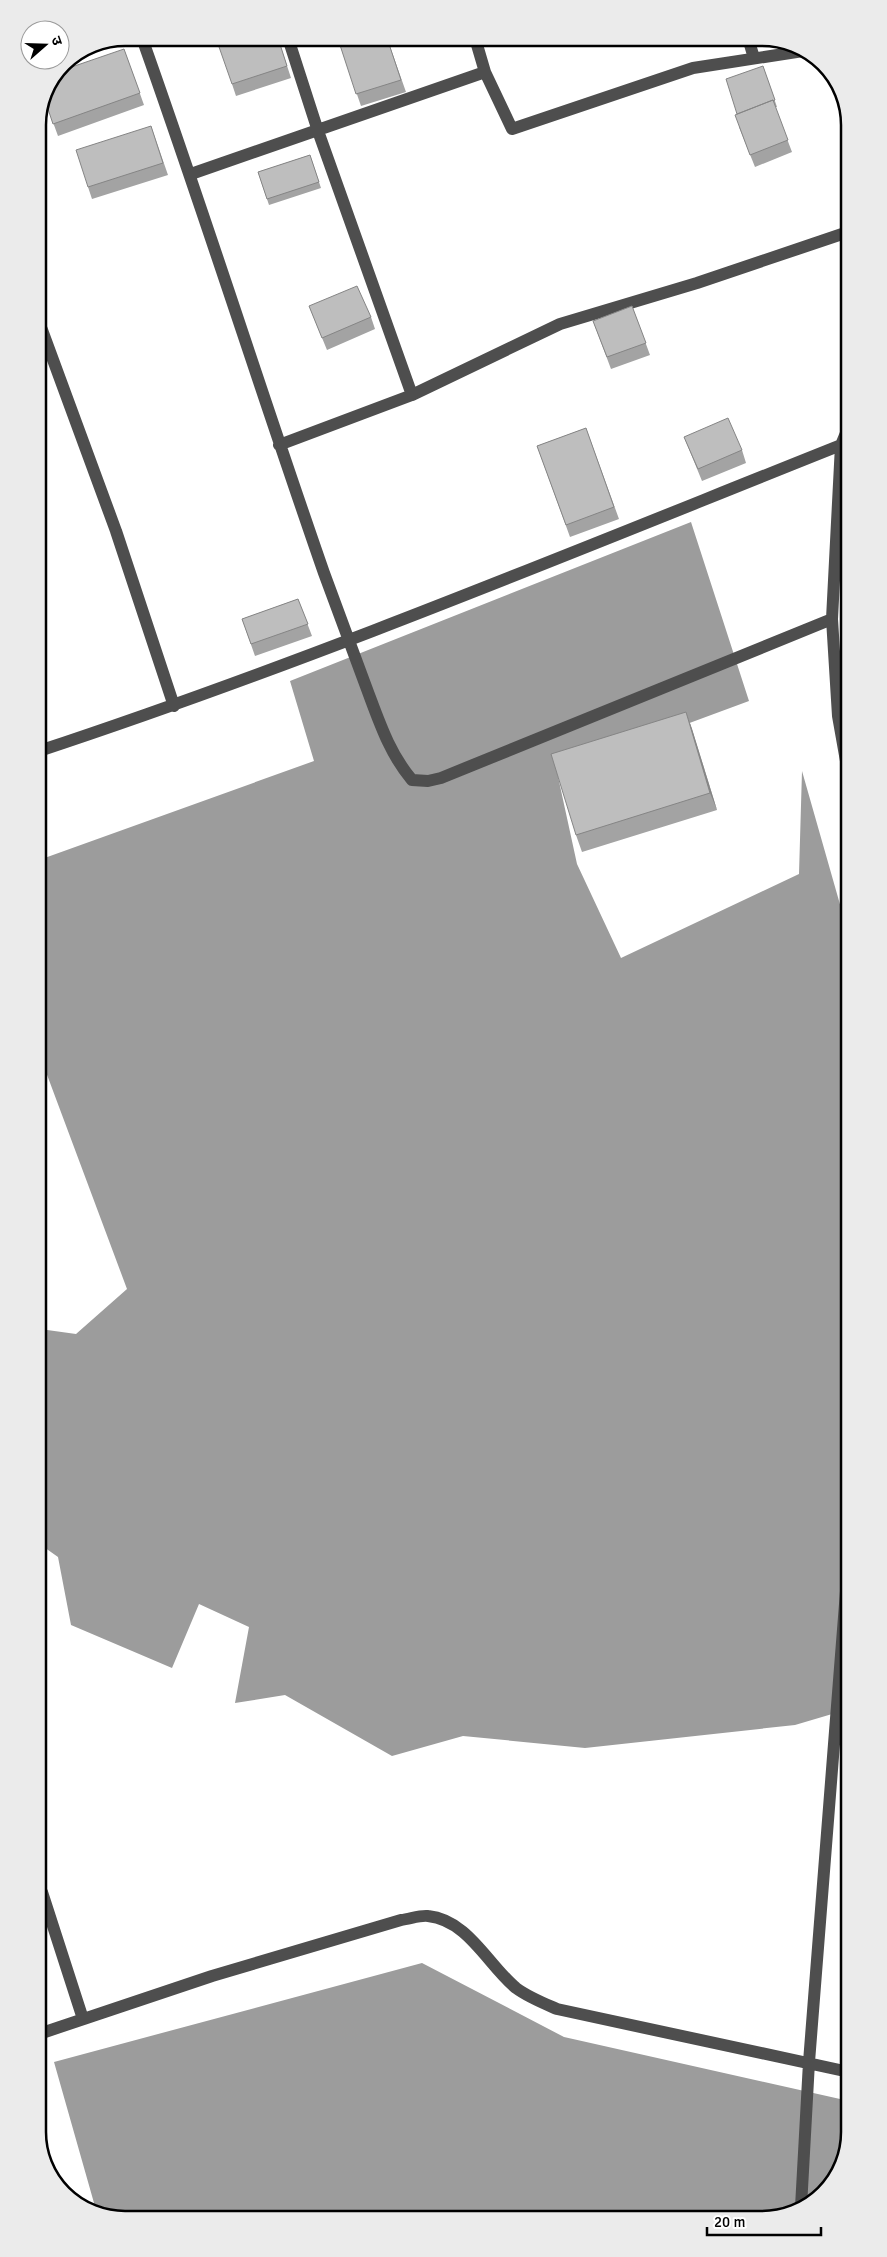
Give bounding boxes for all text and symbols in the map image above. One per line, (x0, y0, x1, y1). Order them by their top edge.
north arrow (20, 20, 70, 70)
text: उ (47, 34, 66, 48)
scale bar (707, 2204, 821, 2236)
text: 20 m (714, 2213, 745, 2231)

